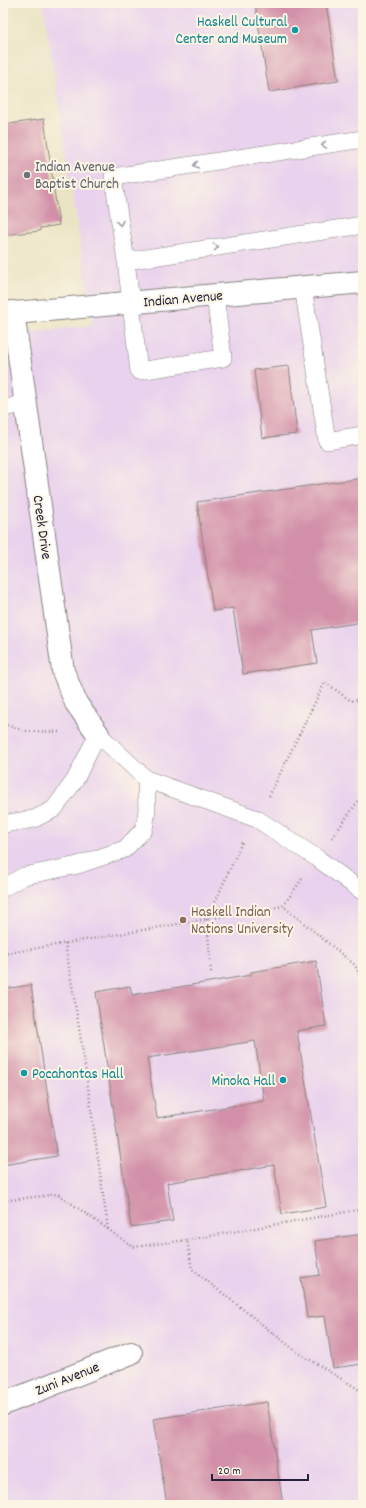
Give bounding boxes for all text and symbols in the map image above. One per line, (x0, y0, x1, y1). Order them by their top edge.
place label: Haskell Cultural Center and Museum (176, 12, 287, 51)
marker: Haskell Cultural Center and Museum (290, 25, 300, 35)
one-way arrow (321, 140, 328, 149)
place label: Indian Avenue Baptist Church (35, 157, 119, 196)
one-way arrow (193, 160, 199, 169)
marker: Indian Avenue Baptist Church (22, 170, 32, 180)
one-way arrow (115, 220, 124, 226)
one-way arrow (213, 243, 219, 252)
street label: Indian Avenue (142, 286, 224, 314)
street label: Creek Drive (26, 494, 56, 561)
place label: Haskell Indian Nations University (191, 902, 294, 941)
marker: Haskell Indian Nations University (178, 915, 188, 925)
place label: Pocahontas Hall (32, 1064, 124, 1086)
marker: Pocahontas Hall (19, 1068, 29, 1078)
place label: Minoka Hall (211, 1071, 275, 1093)
marker: Minoka Hall (278, 1075, 288, 1085)
street label: Zuni Avenue (32, 1357, 103, 1403)
scale bar (212, 1456, 308, 1482)
text: 20 m (218, 1463, 241, 1480)

